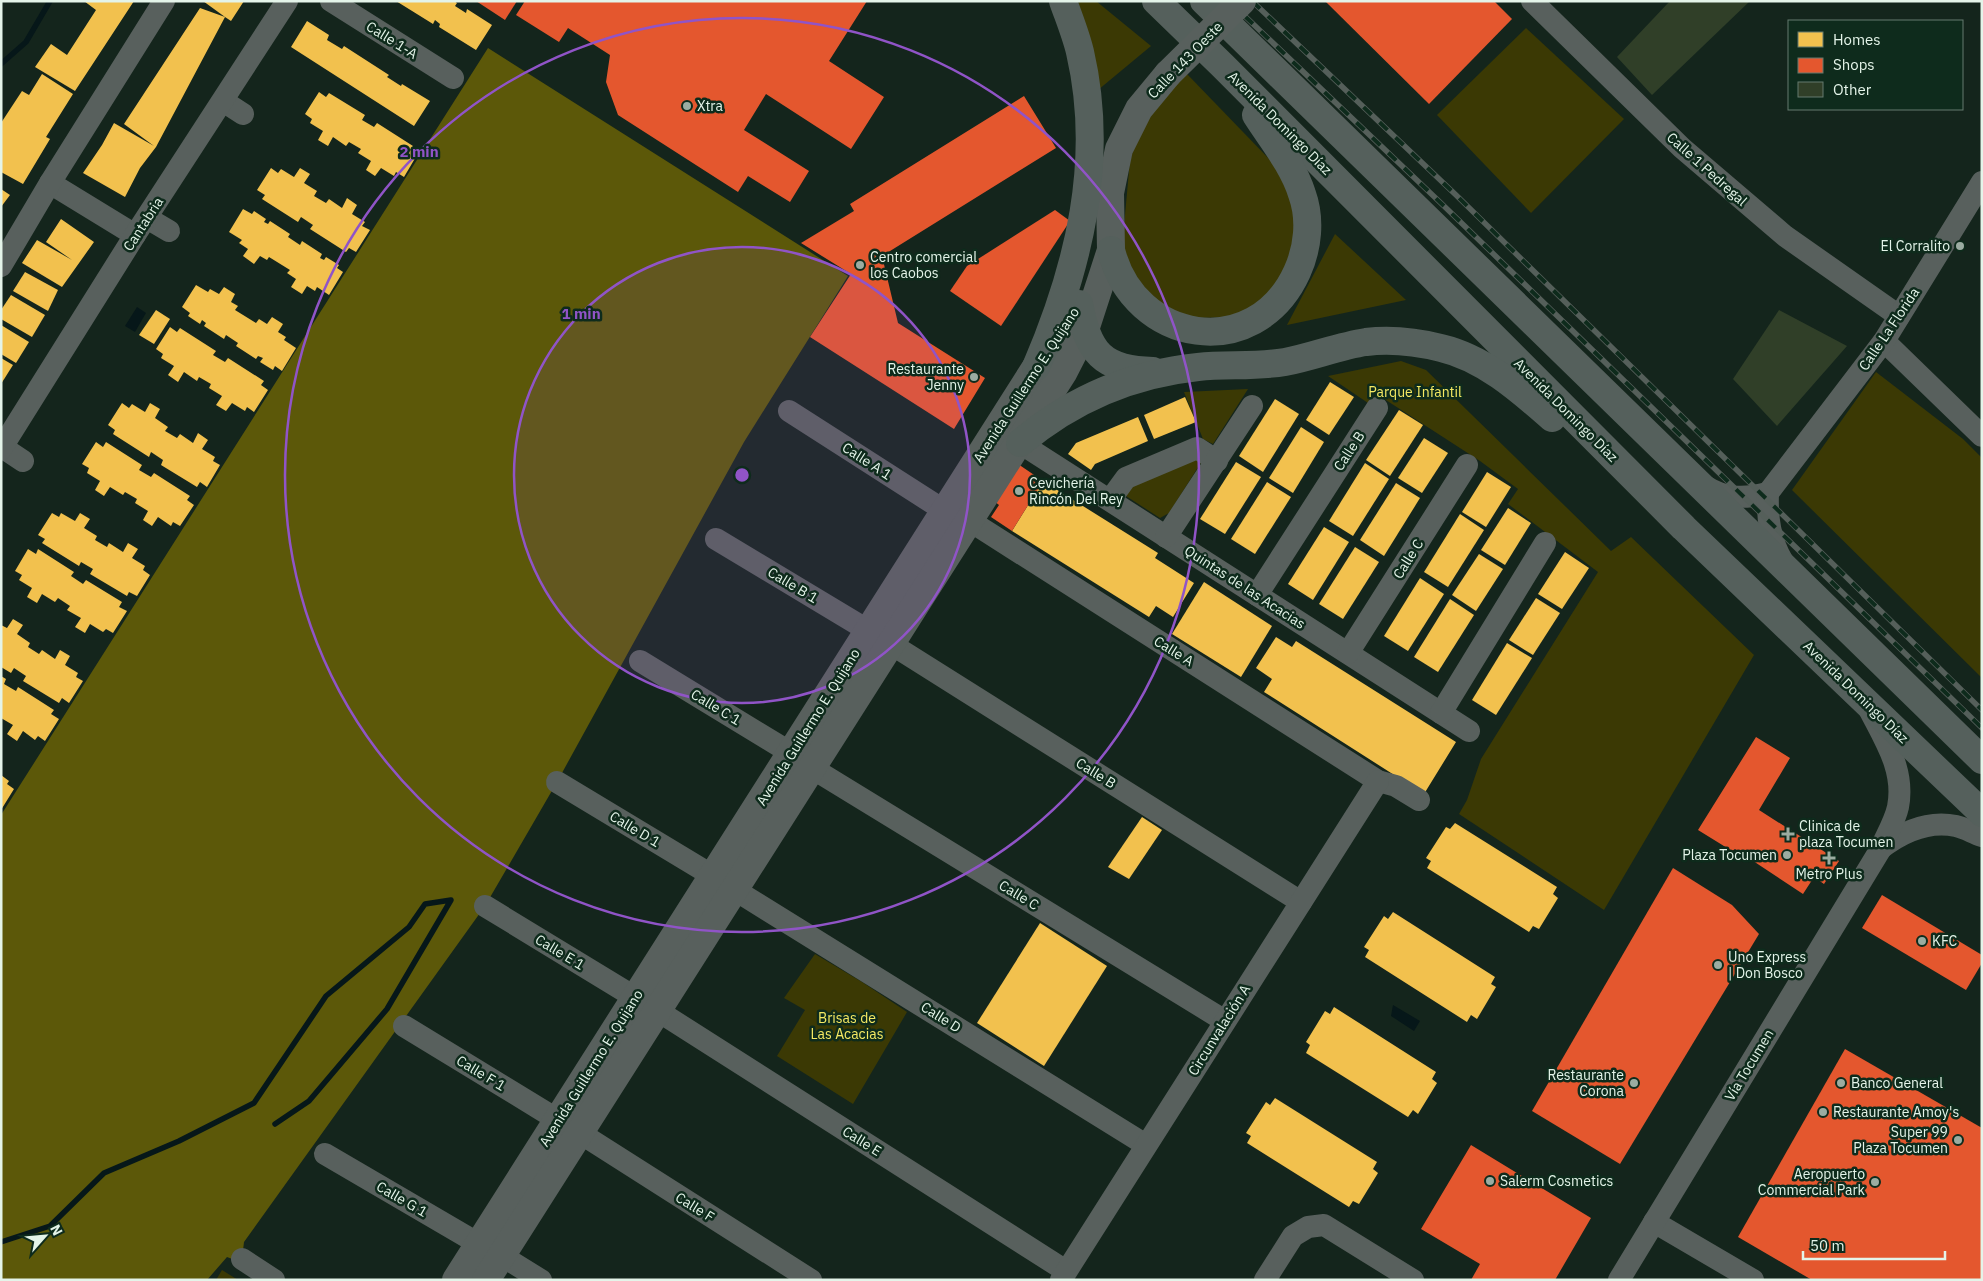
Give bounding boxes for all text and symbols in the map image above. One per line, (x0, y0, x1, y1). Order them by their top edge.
street label: Calle 1-A (363, 17, 421, 63)
street label: Calle 143 Oeste (1144, 18, 1226, 102)
legend (1788, 20, 1963, 110)
text: Homes (1833, 30, 1881, 49)
text: Shops (1833, 55, 1875, 74)
street label: Avenida Domingo Díaz (1224, 67, 1336, 179)
text: Other (1833, 80, 1872, 99)
place label: Xtra (697, 97, 723, 115)
marker: Xtra (681, 100, 693, 112)
street label: Calle 1 Pedregal (1663, 128, 1751, 210)
text: 2 min (399, 142, 439, 161)
street label: Cantabria (119, 193, 167, 254)
place label: El Corralito (1880, 237, 1950, 255)
marker: El Corralito (1954, 240, 1966, 252)
place label: Centro comercial los Caobos (870, 248, 977, 282)
marker: Centro comercial los Caobos (854, 259, 866, 271)
street label: Calle La Florida (1855, 284, 1924, 374)
text: 1 min (561, 304, 601, 323)
street label: Avenida Guillermo E. Quijano (969, 304, 1083, 466)
street label: Avenida Domingo Díaz (1510, 354, 1622, 466)
place label: Restaurante Jenny (887, 360, 964, 394)
marker: Restaurante Jenny (968, 371, 980, 383)
park label: Parque Infantil (1368, 383, 1462, 401)
street label: Calle B (1330, 428, 1368, 474)
street label: Calle A 1 (839, 438, 895, 484)
centre of rings (733, 466, 751, 484)
place label: Cevichería Rincón Del Rey (1029, 474, 1123, 508)
marker: Cevichería Rincón Del Rey (1013, 485, 1025, 497)
street label: Calle C (1389, 536, 1427, 582)
street label: Quintas de las Acacias (1181, 541, 1309, 633)
street label: Calle B 1 (765, 563, 821, 607)
street label: Calle A (1151, 632, 1197, 670)
street label: Avenida Domingo Díaz (1799, 637, 1913, 747)
street label: Avenida Guillermo E. Quijano (752, 645, 864, 809)
street label: Calle C 1 (688, 685, 744, 729)
street label: Calle B (1073, 754, 1119, 792)
street label: Calle D 1 (606, 807, 664, 851)
place label: Clinica de plaza Tocumen (1799, 817, 1893, 851)
marker: Clinica de plaza Tocumen (1781, 827, 1795, 841)
place label: Plaza Tocumen (1682, 846, 1777, 864)
marker: Plaza Tocumen (1781, 849, 1793, 861)
marker: Metro Plus (1823, 852, 1835, 864)
place label: Metro Plus (1795, 865, 1863, 883)
street label: Calle C (996, 876, 1042, 914)
street label: Calle E 1 (532, 930, 588, 974)
place label: KFC (1932, 932, 1957, 950)
marker: KFC (1916, 935, 1928, 947)
place label: Uno Express | Don Bosco (1728, 948, 1806, 982)
marker: Uno Express | Don Bosco (1712, 959, 1724, 971)
street label: Circunvalación A (1184, 981, 1254, 1079)
street label: Avenida Guillermo E. Quijano (535, 986, 647, 1150)
street label: Calle D (918, 998, 964, 1036)
park label: Brisas de Las Acacias (811, 1009, 884, 1043)
street label: Vía Tocumen (1721, 1026, 1777, 1104)
street label: Calle F 1 (453, 1051, 509, 1095)
place label: Restaurante Corona (1547, 1066, 1625, 1100)
place label: Banco General (1851, 1074, 1943, 1092)
marker: Restaurante Corona (1628, 1077, 1640, 1089)
marker: Banco General (1835, 1077, 1847, 1089)
place label: Restaurante Amoy's (1833, 1103, 1959, 1121)
marker: Restaurante Amoy's (1817, 1106, 1829, 1118)
street label: Calle E (839, 1122, 885, 1160)
place label: Super 99 Plaza Tocumen (1853, 1123, 1948, 1157)
marker: Super 99 Plaza Tocumen (1952, 1134, 1964, 1146)
place label: Aeropuerto Commercial Park (1758, 1165, 1866, 1199)
place label: Salerm Cosmetics (1500, 1172, 1613, 1190)
marker: Salerm Cosmetics (1484, 1175, 1496, 1187)
marker: Aeropuerto Commercial Park (1869, 1176, 1881, 1188)
street label: Calle G 1 (373, 1177, 431, 1221)
street label: Calle F (672, 1188, 718, 1226)
north arrow (20, 1211, 70, 1261)
text: N (46, 1221, 67, 1239)
scale bar (1803, 1228, 1946, 1260)
text: 50 m (1810, 1236, 1845, 1255)

